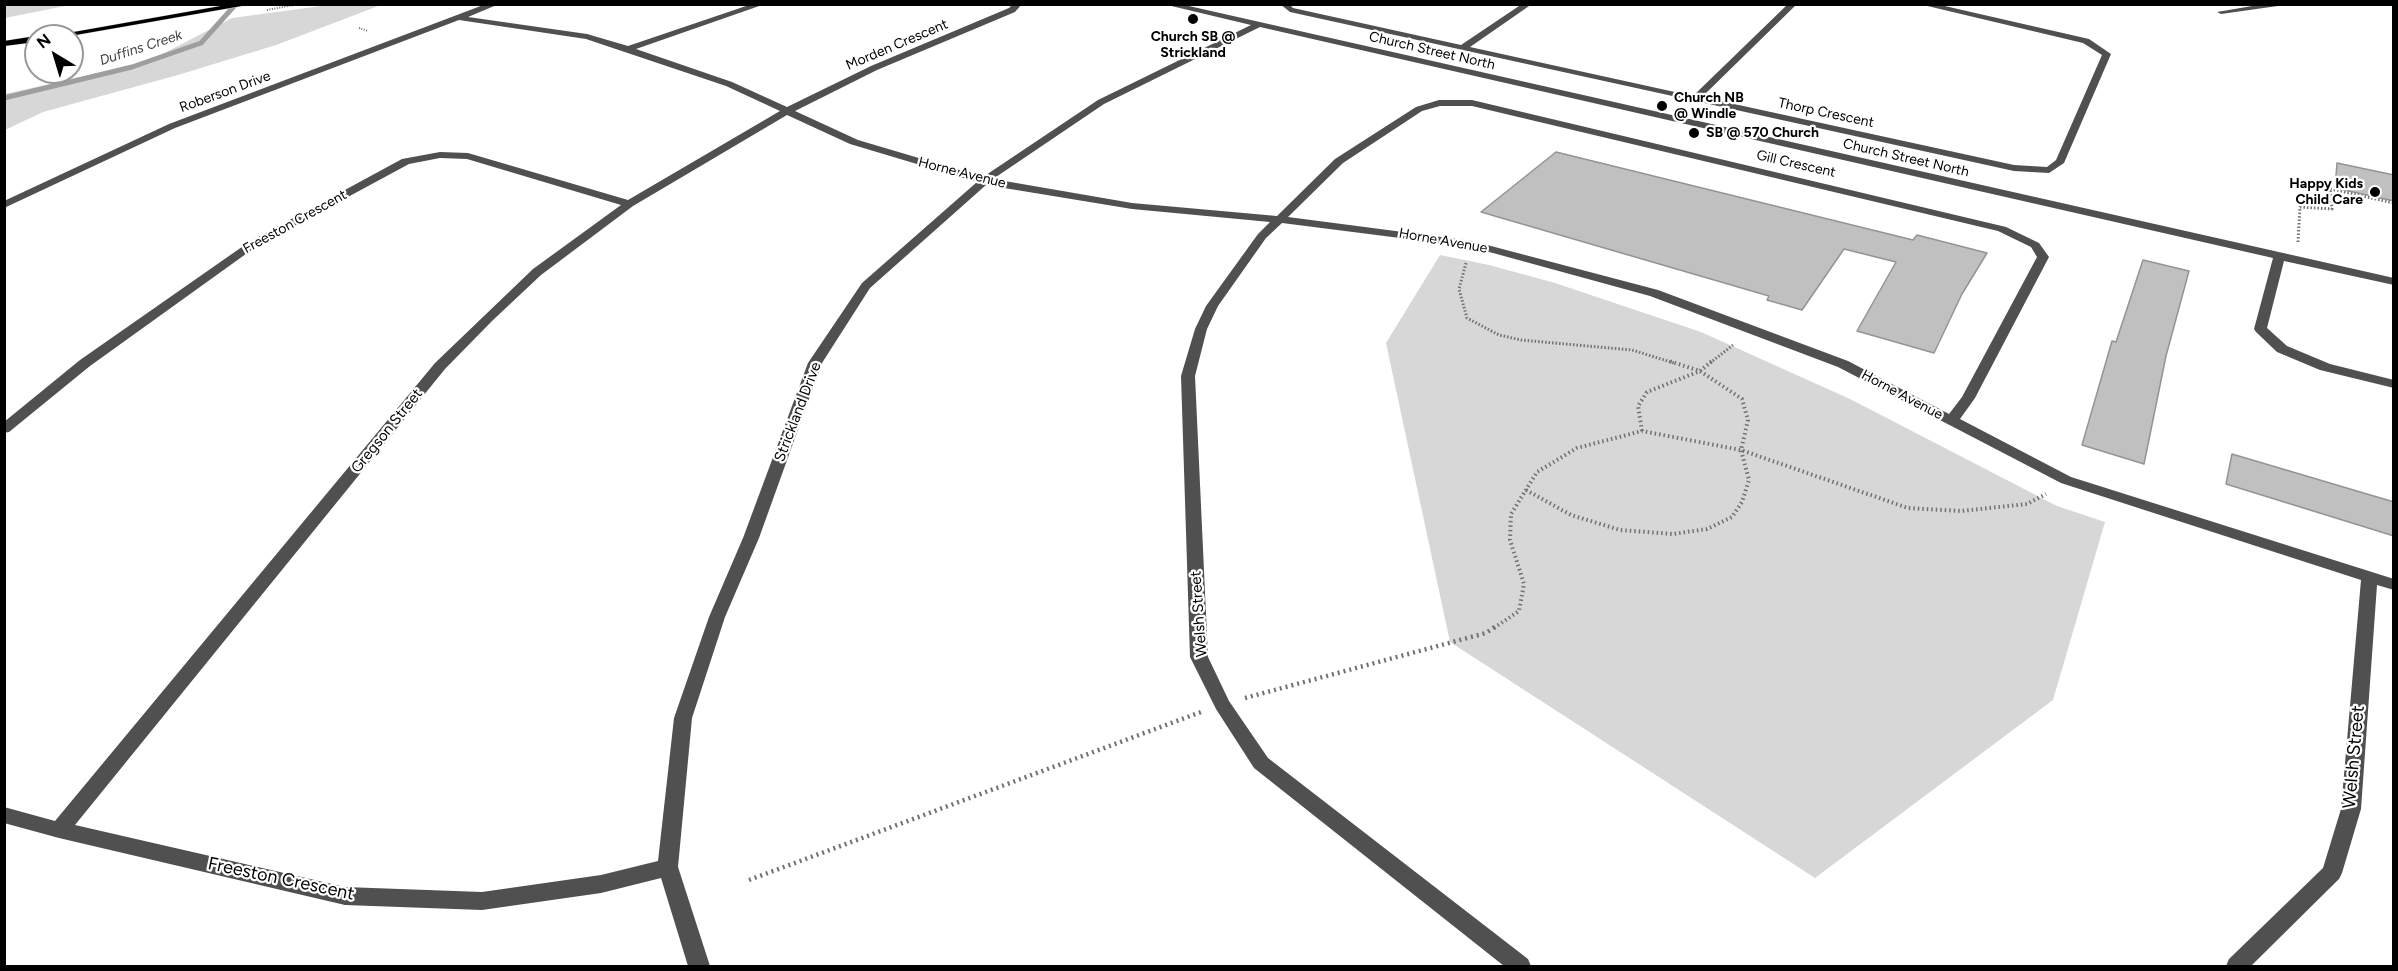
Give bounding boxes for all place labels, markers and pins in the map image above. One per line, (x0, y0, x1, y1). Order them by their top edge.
marker: Church SB @ Strickland (1186, 12, 1200, 26)
place label: Church SB @ Strickland (1151, 29, 1235, 62)
place label: Church NB @ Windle (1674, 90, 1744, 122)
marker: Church NB @ Windle (1655, 99, 1669, 113)
place label: SB @ 570 Church (1706, 125, 1819, 141)
marker: SB @ 570 Church (1687, 126, 1701, 140)
place label: Happy Kids Child Care (2289, 176, 2363, 208)
marker: Happy Kids Child Care (2368, 185, 2382, 199)

